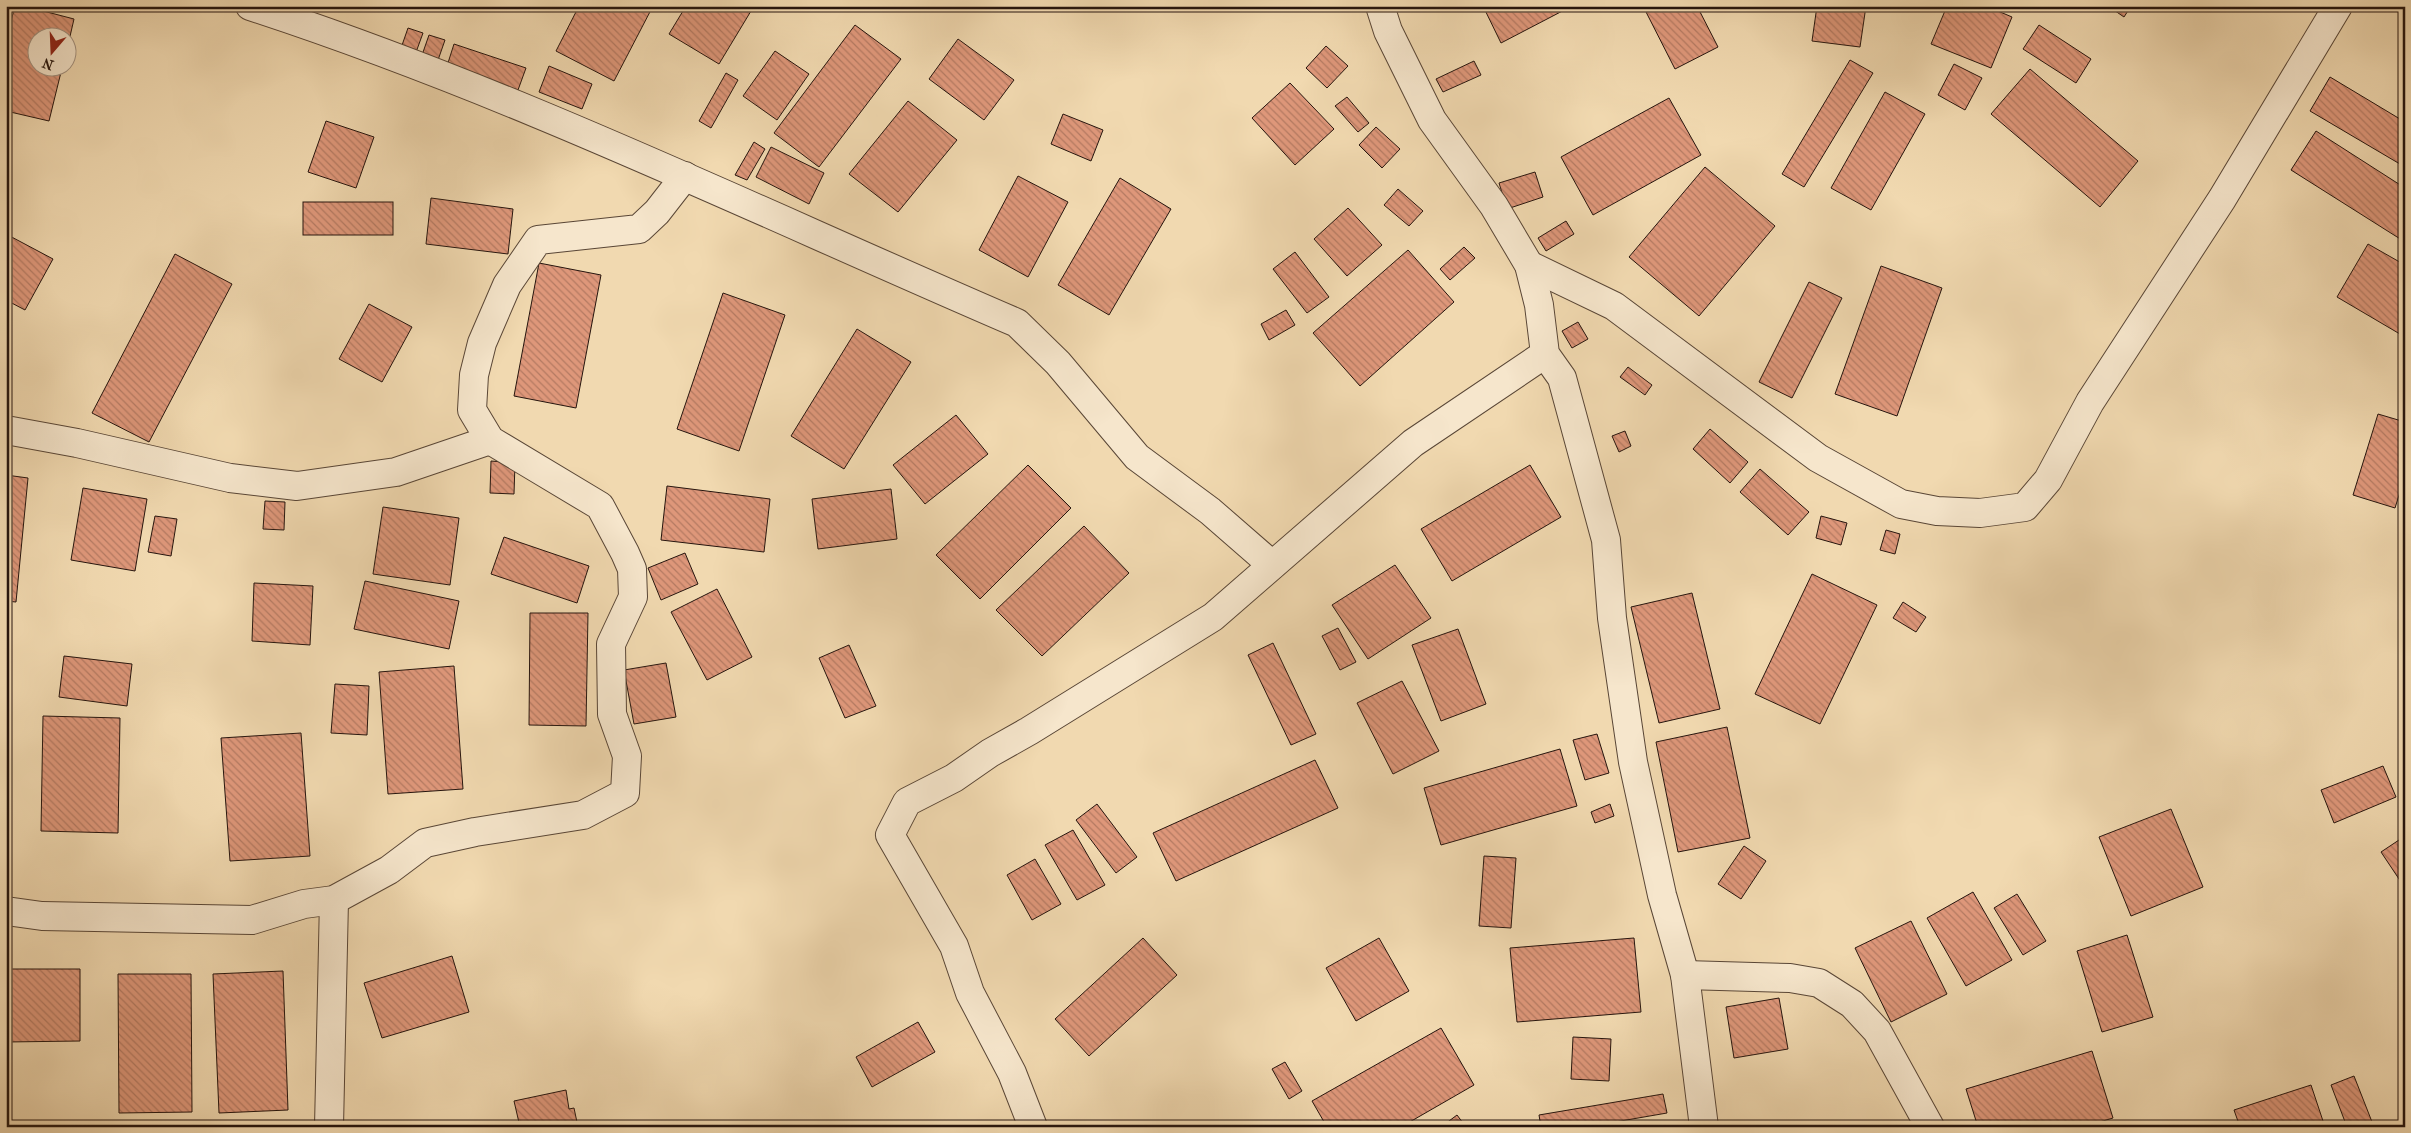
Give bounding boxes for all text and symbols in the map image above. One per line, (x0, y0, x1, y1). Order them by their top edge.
north arrow (28, 28, 78, 78)
text: N (40, 54, 56, 74)

